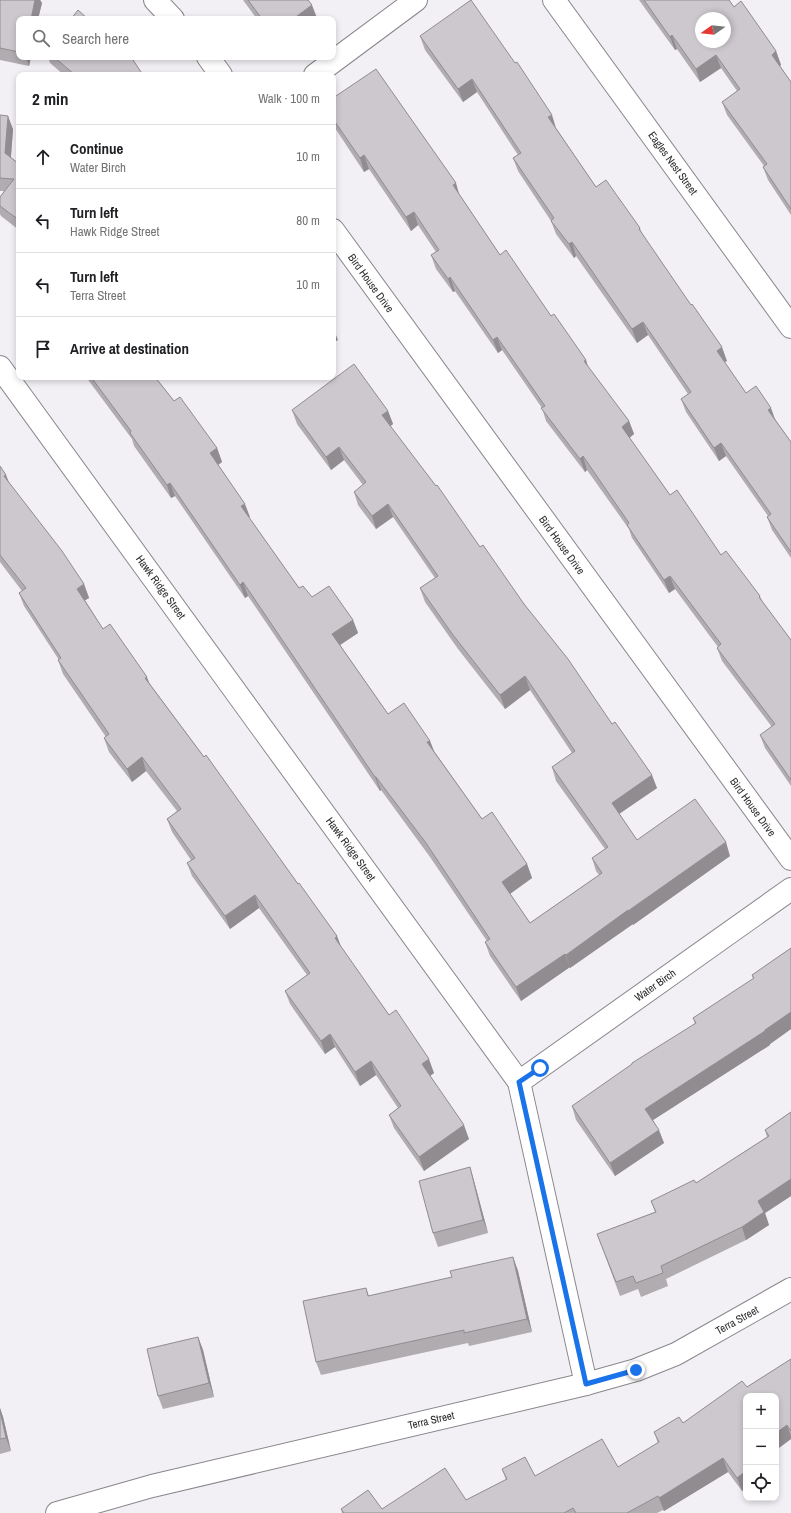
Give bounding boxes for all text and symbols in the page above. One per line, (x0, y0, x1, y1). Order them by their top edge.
north arrow (695, 12, 731, 48)
search box (16, 16, 336, 60)
icon: search (30, 27, 52, 49)
text: Search here (62, 28, 129, 49)
text: 2 min (32, 87, 68, 110)
text: Walk · 100 m (258, 90, 320, 107)
street label: Eagles Nest Street (645, 128, 701, 198)
text: Continue (70, 138, 123, 159)
icon: ahead (32, 146, 54, 168)
text: 10 m (296, 148, 320, 165)
text: Water Birch (70, 159, 126, 176)
text: Turn left (70, 202, 118, 223)
icon: left (32, 210, 54, 232)
text: 80 m (296, 212, 320, 229)
text: Hawk Ridge Street (70, 223, 159, 240)
street label: Bird House Drive (345, 251, 397, 315)
text: Turn left (70, 266, 118, 287)
icon: left (32, 274, 54, 296)
text: 10 m (296, 276, 320, 293)
text: Terra Street (70, 287, 126, 304)
icon: arrive (32, 338, 54, 360)
text: Arrive at destination (70, 338, 189, 359)
street label: Bird House Drive (536, 513, 588, 577)
street label: Hawk Ridge Street (133, 552, 189, 622)
street label: Bird House Drive (727, 775, 779, 839)
street label: Hawk Ridge Street (323, 814, 379, 884)
street label: Water Birch (632, 966, 678, 1004)
route start (531, 1059, 549, 1077)
street label: Terra Street (713, 1302, 761, 1338)
route end (627, 1361, 645, 1379)
map controls (743, 1393, 779, 1501)
button: + (743, 1393, 779, 1429)
street label: Terra Street (406, 1408, 456, 1432)
button: − (743, 1429, 779, 1465)
button: locate (743, 1465, 779, 1501)

